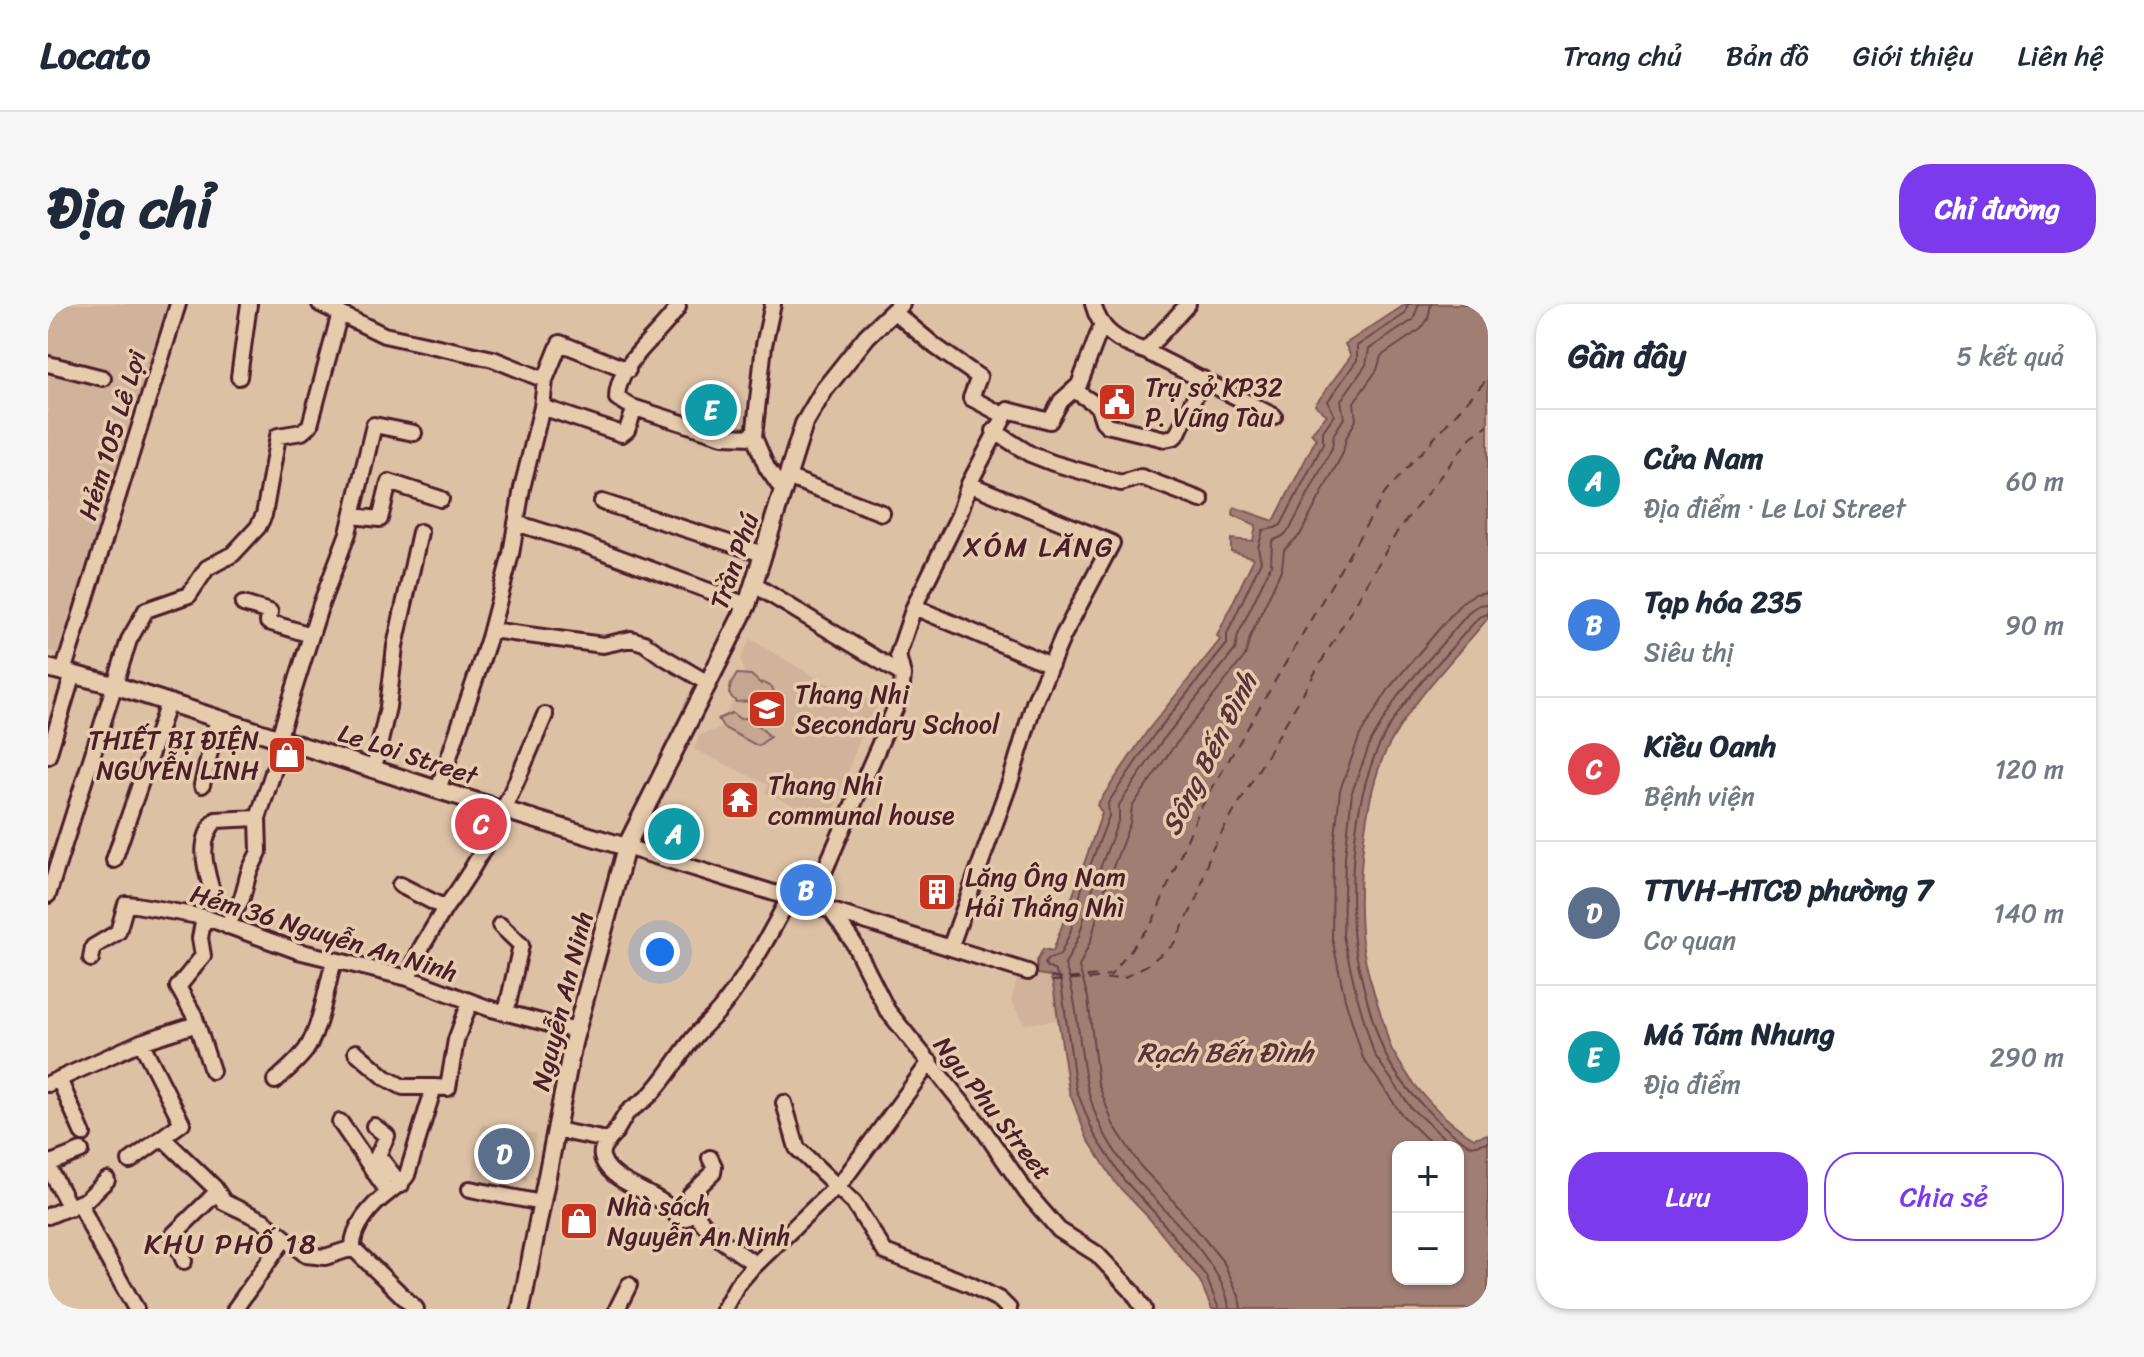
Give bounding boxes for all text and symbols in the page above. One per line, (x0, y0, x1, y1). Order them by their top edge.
text: Locato (40, 22, 150, 89)
text: Trang chủ (1563, 31, 1682, 80)
text: Bản đồ (1726, 31, 1809, 80)
text: Giới thiệu (1853, 31, 1974, 80)
text: Liên hệ (2018, 31, 2104, 80)
text: Địa chỉ (48, 159, 212, 258)
button: Chỉ đường (1899, 164, 2096, 253)
text: Gần đây (1568, 326, 1686, 386)
text: 5 kết quả (1956, 333, 2064, 379)
street label: Hẻm 105 Lê Lợi (64, 344, 160, 526)
place label: Trụ sở KP32 P. Vũng Tàu (1145, 364, 1283, 440)
pin: E (685, 380, 737, 440)
public building icon: Trụ sở KP32 P. Vũng Tàu (1096, 381, 1138, 423)
text: Cửa Nam (1644, 431, 1763, 485)
text: A (1585, 458, 1603, 504)
text: 60 m (2006, 458, 2064, 504)
text: Địa điểm · Le Loi Street (1644, 485, 1906, 531)
street label: Trần Phú (696, 506, 772, 616)
district label: XÓM LĂNG (963, 522, 1114, 571)
text: Tạp hóa 235 (1644, 575, 1803, 629)
text: B (1586, 602, 1602, 648)
text: 90 m (2005, 602, 2064, 648)
text: Siêu thị (1644, 629, 1734, 675)
water label: Sông Bến Đình (1147, 662, 1272, 844)
place label: Thang Nhi Secondary School (795, 671, 1000, 747)
school or university icon: Thang Nhi Secondary School (746, 688, 788, 730)
street label: Le Loi Street (332, 710, 485, 799)
place label: THIẾT BỊ ĐIỆN NGUYỄN LINH (88, 717, 260, 793)
text: Kiều Oanh (1644, 719, 1776, 773)
shop icon: THIẾT BỊ ĐIỆN NGUYỄN LINH (266, 734, 308, 776)
text: C (1586, 746, 1602, 792)
text: 120 m (1995, 746, 2064, 792)
place label: Thang Nhi communal house (768, 762, 955, 838)
text: Bệnh viện (1644, 773, 1755, 819)
temple icon: Thang Nhi communal house (719, 779, 761, 821)
pin: C (455, 794, 507, 854)
pin: A (648, 804, 700, 864)
place label: Lăng Ông Nam Hải Thắng Nhì (965, 854, 1126, 930)
pin: B (780, 860, 832, 920)
text: TTVH-HTCĐ phường 7 (1644, 863, 1933, 917)
street label: Hẻm 36 Nguyễn An Ninh (185, 870, 463, 996)
building icon: Lăng Ông Nam Hải Thắng Nhì (916, 871, 958, 913)
text: D (1586, 890, 1602, 936)
text: 140 m (1993, 890, 2064, 936)
street label: Nguyễn An Ninh (517, 906, 607, 1096)
text: Cơ quan (1644, 917, 1736, 963)
your location (640, 932, 680, 972)
text: Má Tám Nhung (1644, 1007, 1835, 1061)
street label: Ngu Phu Street (921, 1025, 1065, 1191)
water label: Rạch Bến Đình (1137, 1028, 1315, 1077)
text: E (1587, 1034, 1601, 1080)
text: 290 m (1990, 1034, 2064, 1080)
text: Địa điểm (1644, 1061, 1741, 1107)
pin: D (478, 1124, 530, 1184)
map controls (1392, 1141, 1464, 1285)
button: + (1392, 1141, 1464, 1213)
button: Lưu (1568, 1152, 1808, 1241)
button: Chia sẻ (1824, 1152, 2064, 1241)
place label: Nhà sách Nguyễn An Ninh (607, 1183, 790, 1259)
shop icon: Nhà sách Nguyễn An Ninh (558, 1200, 600, 1242)
button: − (1392, 1213, 1464, 1285)
district label: KHU PHỐ 18 (144, 1219, 318, 1268)

